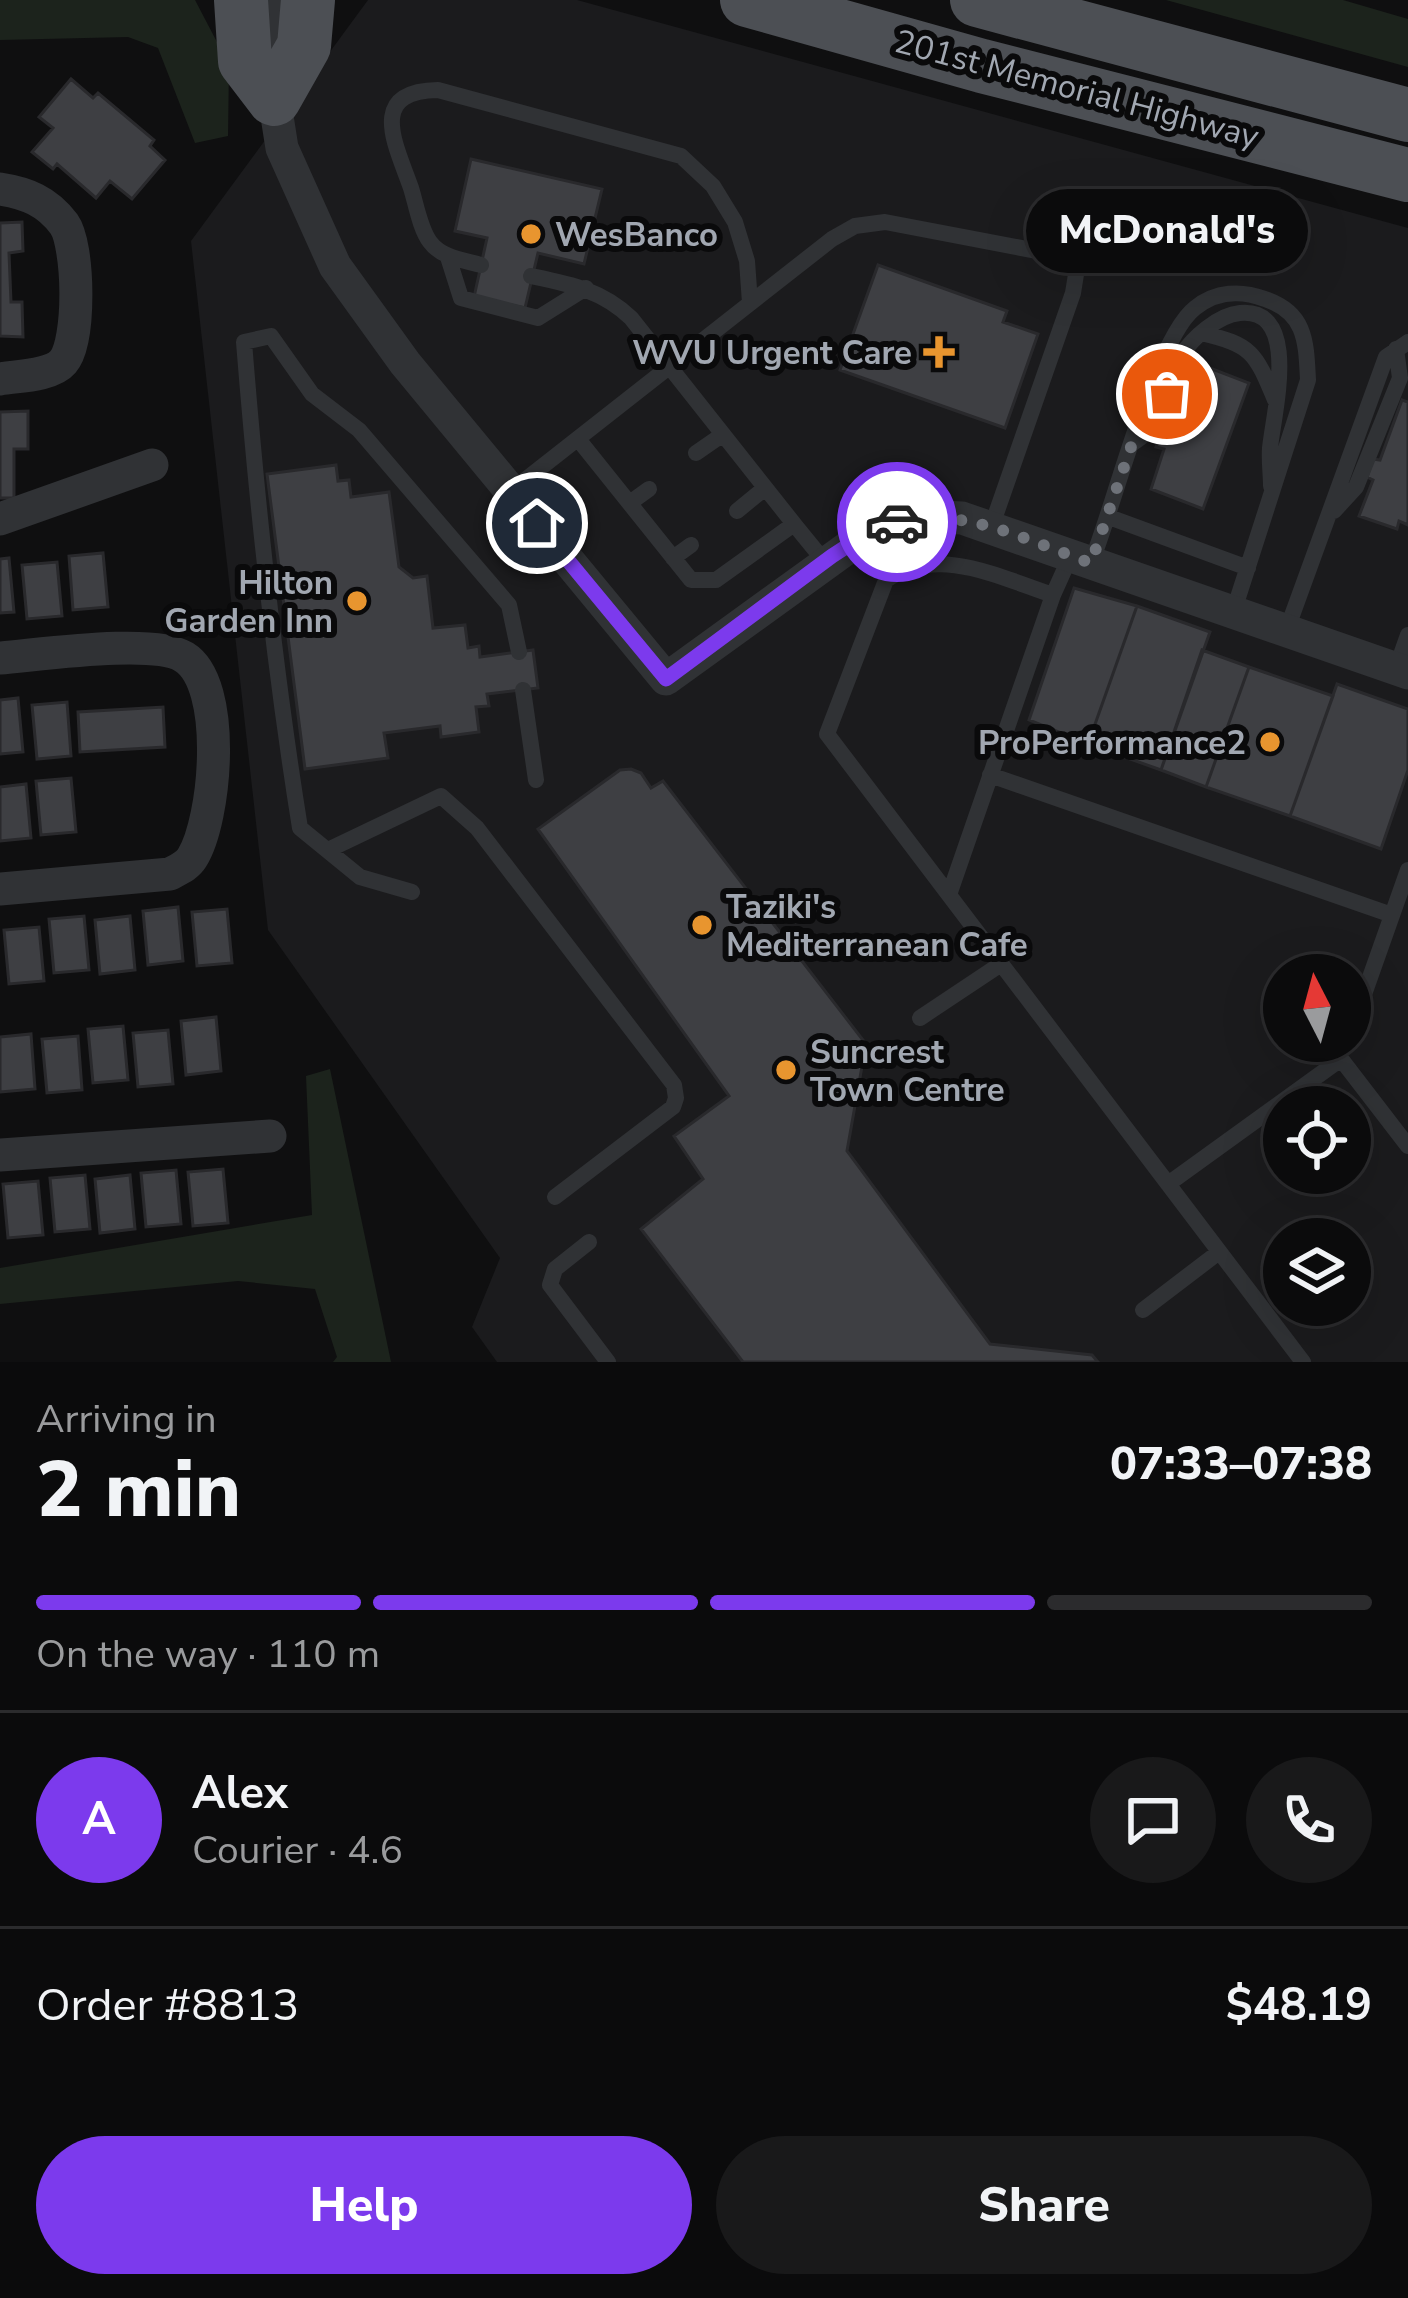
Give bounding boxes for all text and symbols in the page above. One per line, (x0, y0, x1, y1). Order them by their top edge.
street label: 201st Memorial Highway (890, 19, 1264, 160)
callout: McDonald's (1026, 190, 1308, 274)
text: McDonald's (1059, 204, 1275, 257)
place label: WesBanco (555, 213, 718, 258)
marker: WesBanco (518, 221, 544, 247)
place label: WVU Urgent Care (632, 331, 912, 376)
marker: WVU Urgent Care (923, 336, 955, 368)
pin (1116, 343, 1218, 445)
icon: bag (1134, 361, 1200, 427)
courier (837, 462, 957, 582)
pin (486, 472, 588, 574)
icon: car (864, 489, 930, 555)
icon: home (504, 490, 570, 556)
place label: Hilton Garden Inn (164, 561, 333, 644)
marker: Hilton Garden Inn (344, 588, 370, 614)
place label: ProPerformance2 (978, 721, 1246, 766)
marker: ProPerformance2 (1257, 729, 1283, 755)
place label: Taziki's Mediterranean Cafe (726, 885, 1028, 968)
marker: Taziki's Mediterranean Cafe (689, 912, 715, 938)
north arrow (1263, 954, 1371, 1062)
map controls (1263, 954, 1371, 1326)
place label: Suncrest Town Centre (810, 1030, 1005, 1113)
marker: Suncrest Town Centre (773, 1057, 799, 1083)
button: locate (1263, 1086, 1371, 1194)
button: layers (1263, 1218, 1371, 1326)
text: Arriving in (36, 1393, 217, 1446)
text: 07:33–07:38 (1110, 1434, 1372, 1495)
text: 2 min (36, 1437, 241, 1544)
text: On the way · 110 m (36, 1628, 380, 1681)
button: chat (1090, 1757, 1216, 1883)
button: phone (1246, 1757, 1372, 1883)
text: Alex (192, 1763, 288, 1824)
text: A (82, 1789, 116, 1850)
text: Courier · 4.6 (192, 1824, 403, 1877)
text: Order #8813 (36, 1975, 299, 2036)
text: $48.19 (1226, 1975, 1372, 2036)
button: Help (36, 2136, 692, 2274)
button: Share (716, 2136, 1372, 2274)

